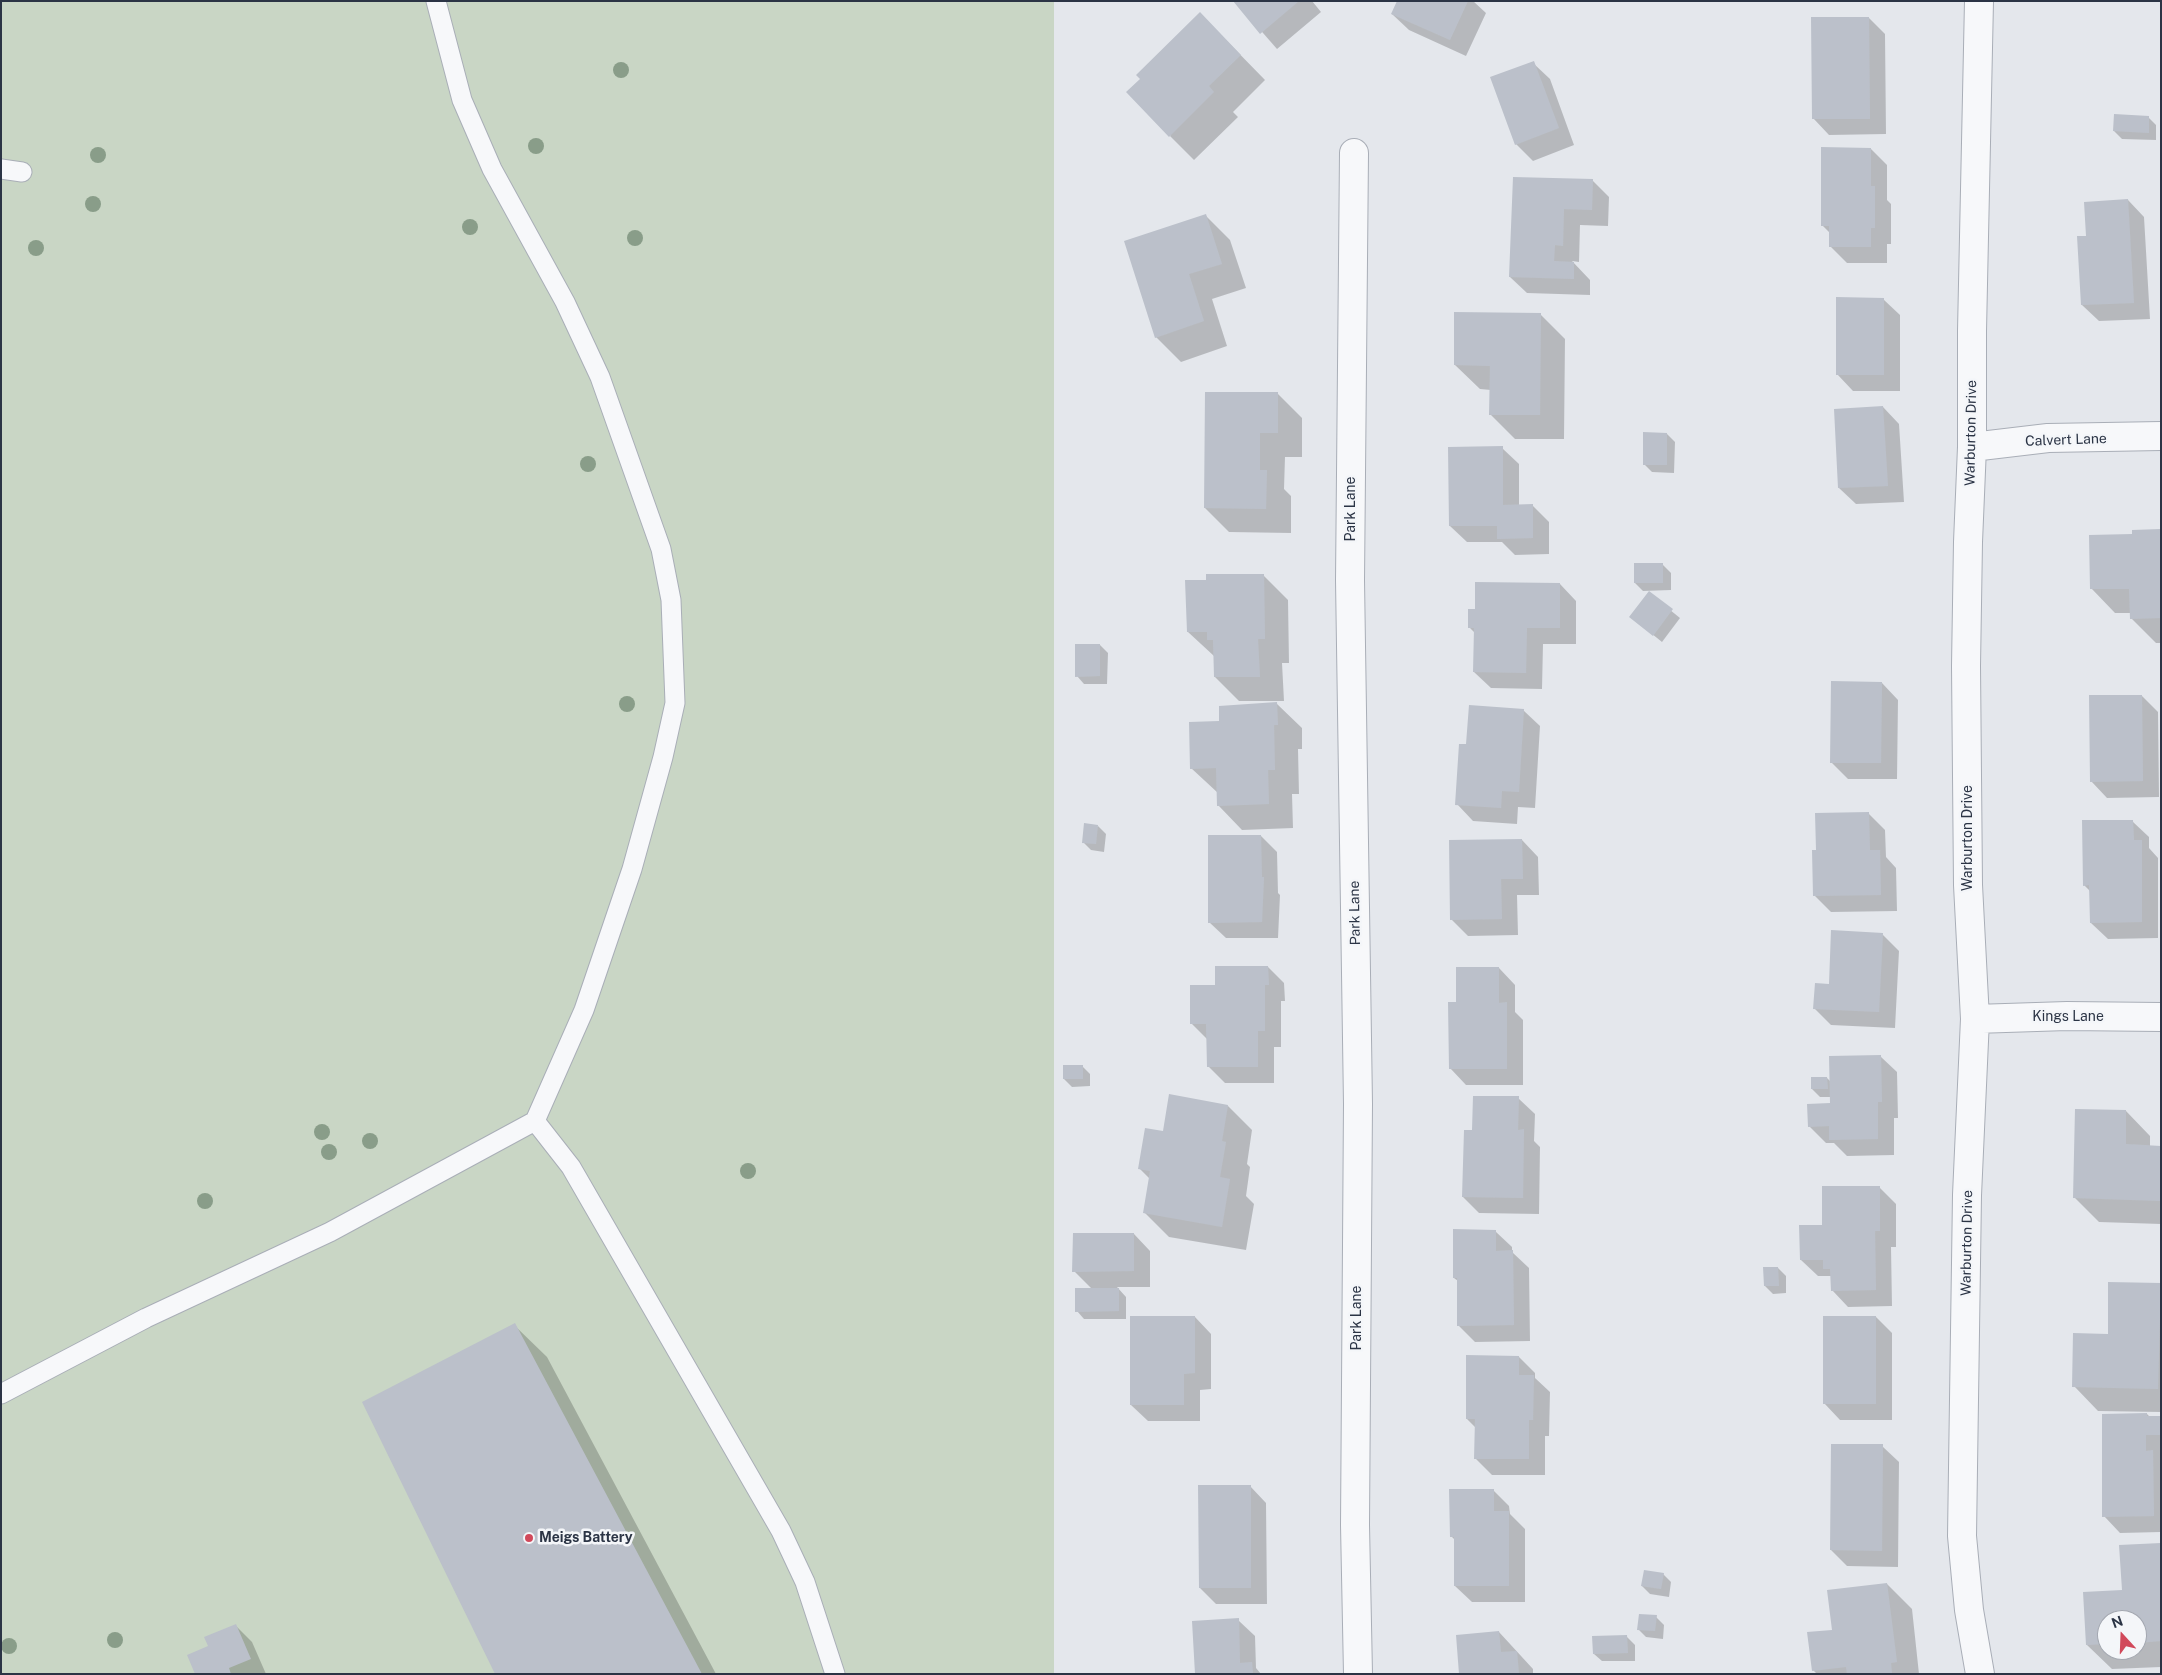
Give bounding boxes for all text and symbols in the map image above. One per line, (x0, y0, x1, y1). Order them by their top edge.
street label: Warburton Drive (1962, 380, 1980, 486)
street label: Calvert Lane (2025, 430, 2107, 450)
street label: Park Lane (1343, 477, 1359, 541)
street label: Warburton Drive (1960, 785, 1976, 891)
street label: Park Lane (1346, 880, 1364, 946)
street label: Kings Lane (2032, 1009, 2104, 1025)
street label: Warburton Drive (1958, 1190, 1976, 1296)
street label: Park Lane (1349, 1286, 1365, 1350)
place label: Meigs Battery (539, 1530, 633, 1546)
marker: Meigs Battery (523, 1532, 535, 1544)
north arrow (2097, 1610, 2147, 1660)
text: N (2109, 1612, 2125, 1631)

